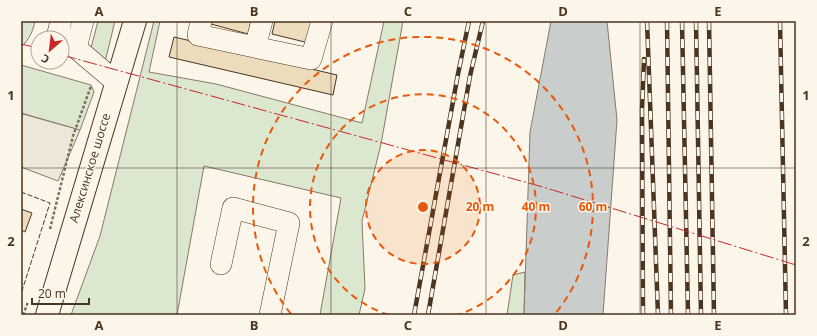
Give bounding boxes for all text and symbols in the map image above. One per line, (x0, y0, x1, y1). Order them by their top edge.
text: A (95, 2, 104, 20)
text: B (250, 2, 259, 20)
text: C (404, 2, 412, 20)
text: D (558, 2, 568, 20)
text: E (714, 2, 722, 20)
north arrow (30, 30, 70, 70)
text: С (38, 51, 52, 68)
text: 1 (7, 86, 15, 104)
text: 1 (802, 86, 810, 104)
street label: Алексинское шоссе (65, 111, 114, 225)
text: 20 m (466, 198, 494, 215)
text: 40 m (522, 198, 550, 215)
text: 60 m (579, 198, 607, 215)
centre of rings (416, 200, 430, 214)
text: 2 (7, 232, 15, 250)
text: 2 (802, 232, 810, 250)
scale bar (32, 280, 89, 306)
text: 20 m (38, 285, 66, 302)
text: A (95, 316, 104, 334)
text: B (250, 316, 259, 334)
text: C (404, 316, 412, 334)
text: D (558, 316, 568, 334)
text: E (714, 316, 722, 334)

